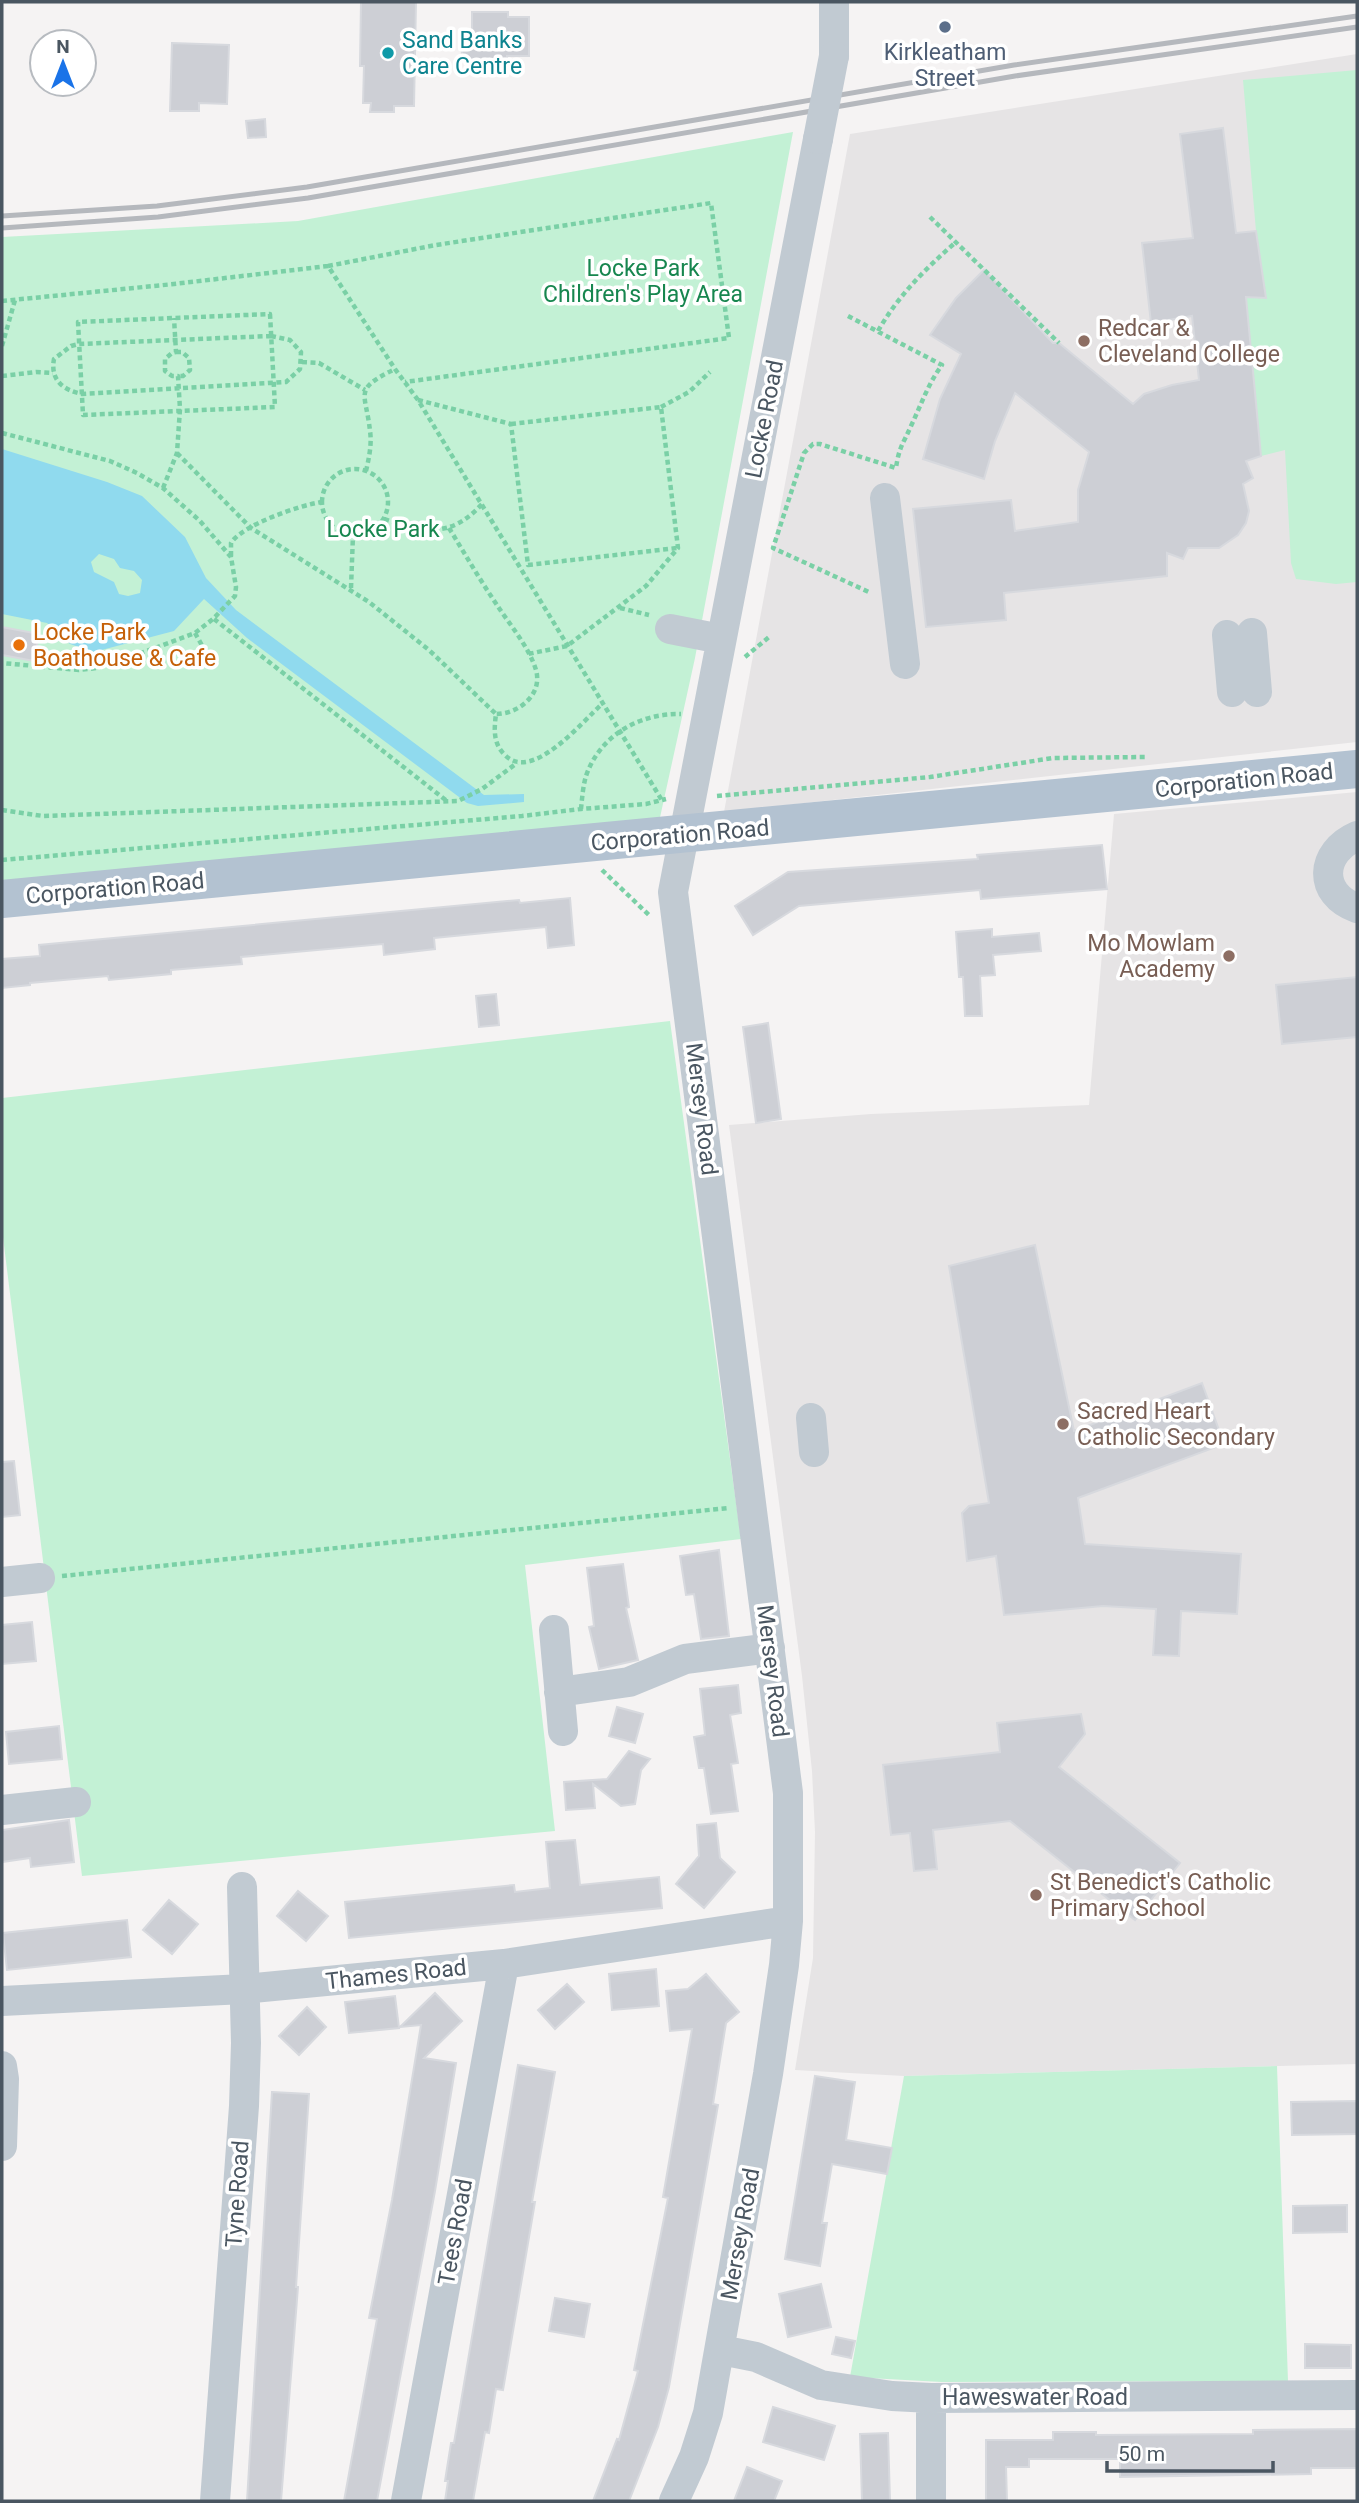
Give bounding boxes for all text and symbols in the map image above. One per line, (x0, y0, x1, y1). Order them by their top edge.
marker: Kirkleatham Street (937, 19, 953, 35)
place label: Sand Banks Care Centre (402, 27, 523, 80)
north arrow (28, 28, 98, 98)
text: N (56, 35, 70, 58)
place label: Kirkleatham Street (884, 39, 1006, 92)
marker: Sand Banks Care Centre (380, 45, 396, 61)
park label: Locke Park Children's Play Area (543, 255, 743, 308)
place label: Redcar & Cleveland College (1098, 315, 1280, 368)
marker: Redcar & Cleveland College (1076, 333, 1092, 349)
street label: Locke Road (740, 358, 789, 480)
park label: Locke Park (326, 516, 440, 543)
place label: Locke Park Boathouse & Cafe (33, 619, 216, 672)
marker: Locke Park Boathouse & Cafe (11, 637, 27, 653)
street label: Corporation Road (1154, 758, 1335, 803)
street label: Corporation Road (590, 814, 770, 857)
street label: Corporation Road (25, 867, 205, 910)
place label: Mo Mowlam Academy (1087, 930, 1215, 983)
marker: Mo Mowlam Academy (1221, 948, 1237, 964)
street label: Mersey Road (680, 1041, 723, 1177)
place label: Sacred Heart Catholic Secondary (1077, 1398, 1275, 1451)
marker: Sacred Heart Catholic Secondary (1055, 1416, 1071, 1432)
street label: Mersey Road (751, 1603, 794, 1739)
place label: St Benedict's Catholic Primary School (1050, 1869, 1271, 1922)
marker: St Benedict's Catholic Primary School (1028, 1887, 1044, 1903)
street label: Thames Road (324, 1954, 468, 1995)
street label: Tyne Road (220, 2140, 255, 2248)
street label: Mersey Road (716, 2166, 765, 2302)
street label: Tees Road (433, 2177, 478, 2287)
street label: Haweswater Road (942, 2384, 1128, 2411)
scale bar (1107, 2430, 1273, 2474)
text: 50 m (1118, 2442, 1165, 2466)

